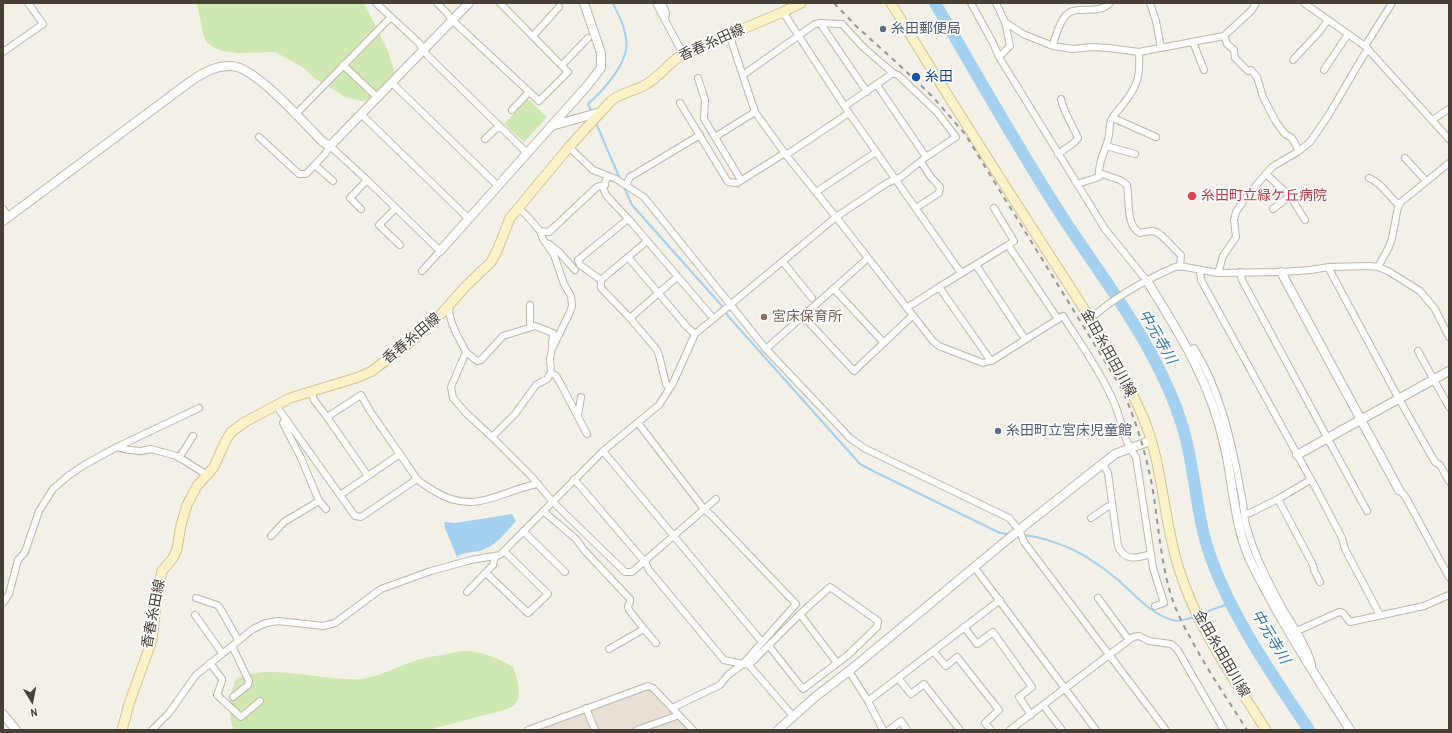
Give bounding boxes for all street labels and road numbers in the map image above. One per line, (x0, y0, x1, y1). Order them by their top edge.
street label: 香春糸田線 (677, 21, 747, 65)
street label: 金田糸田田川線 (1077, 306, 1139, 400)
street label: 香春糸田線 (380, 310, 444, 368)
street label: 香春糸田線 (139, 578, 169, 650)
street label: 金田糸田田川線 (1189, 607, 1253, 701)

